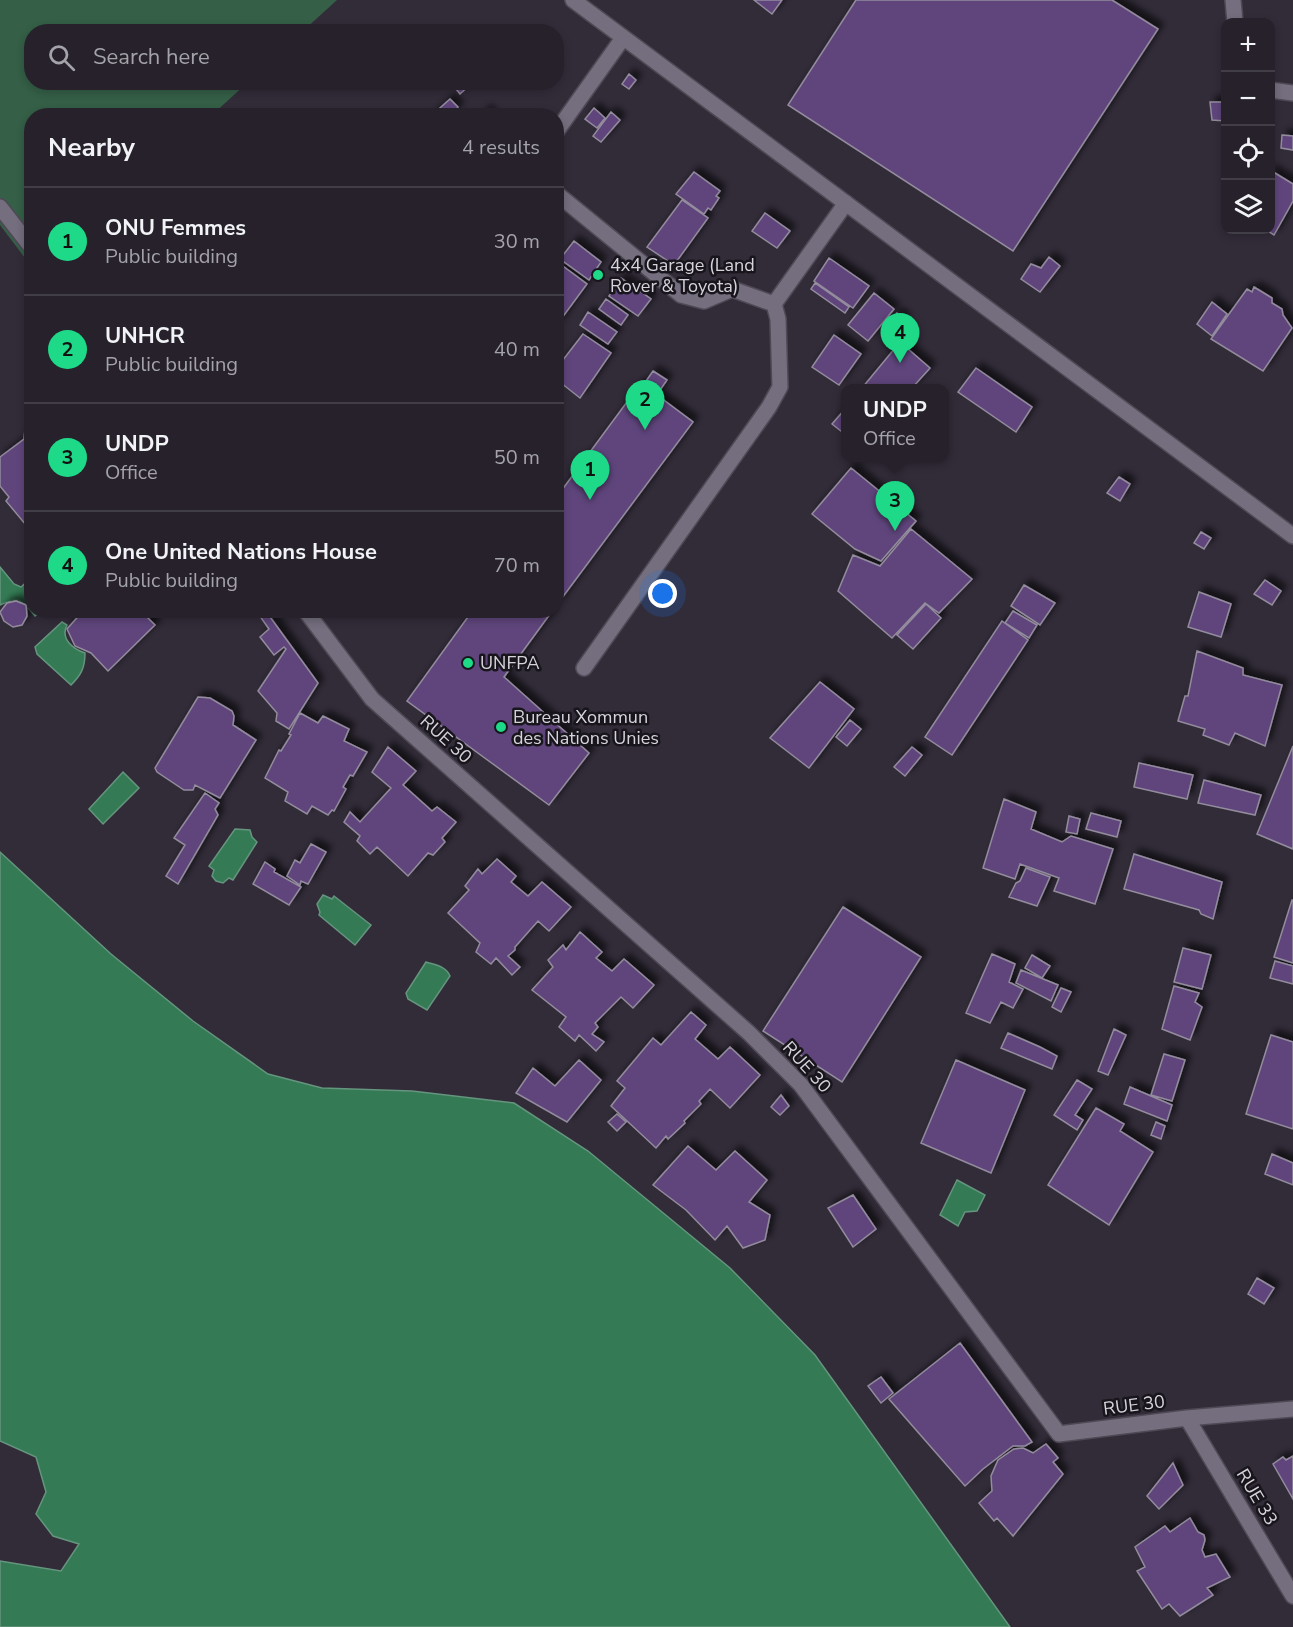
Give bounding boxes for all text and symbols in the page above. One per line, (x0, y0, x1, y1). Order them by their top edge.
map controls (1221, 18, 1275, 234)
button: + (1221, 18, 1275, 72)
search box (24, 24, 564, 90)
icon: search (45, 41, 78, 74)
text: Search here (93, 42, 210, 72)
button: − (1221, 72, 1275, 126)
button: locate (1221, 126, 1275, 180)
text: Nearby (48, 130, 135, 165)
text: 4 results (462, 134, 540, 161)
button: layers (1221, 180, 1275, 234)
text: ONU Femmes (105, 213, 246, 243)
text: 1 (62, 228, 74, 255)
text: 30 m (494, 228, 540, 255)
text: Public building (105, 243, 238, 270)
place label: 4x4 Garage (Land Rover & Toyota) (610, 253, 755, 298)
marker: 4x4 Garage (Land Rover & Toyota) (591, 268, 605, 282)
pin: 4 (880, 314, 920, 363)
text: UNHCR (105, 321, 185, 351)
text: 2 (62, 336, 74, 363)
text: 40 m (494, 336, 540, 363)
text: Public building (105, 351, 238, 378)
pin: 2 (626, 380, 664, 430)
popup (841, 384, 949, 462)
text: UNDP (863, 395, 927, 425)
text: Office (863, 425, 916, 452)
text: UNDP (105, 429, 169, 459)
text: 3 (62, 444, 74, 471)
text: 50 m (494, 444, 540, 471)
pin: 1 (570, 450, 610, 500)
text: Office (105, 459, 158, 486)
pin: 3 (876, 482, 914, 531)
text: One United Nations House (105, 537, 377, 567)
text: 4 (62, 552, 74, 579)
text: 70 m (494, 552, 540, 579)
text: Public building (105, 567, 238, 594)
your location (648, 579, 677, 608)
place label: UNFPA (480, 651, 540, 675)
marker: UNFPA (461, 656, 475, 670)
place label: Bureau Xommun des Nations Unies (513, 705, 659, 750)
street label: RUE 30 (415, 709, 477, 769)
marker: Bureau Xommun des Nations Unies (494, 720, 508, 734)
street label: RUE 30 (777, 1036, 837, 1098)
street label: RUE 30 (1102, 1389, 1166, 1421)
street label: RUE 33 (1231, 1464, 1283, 1530)

